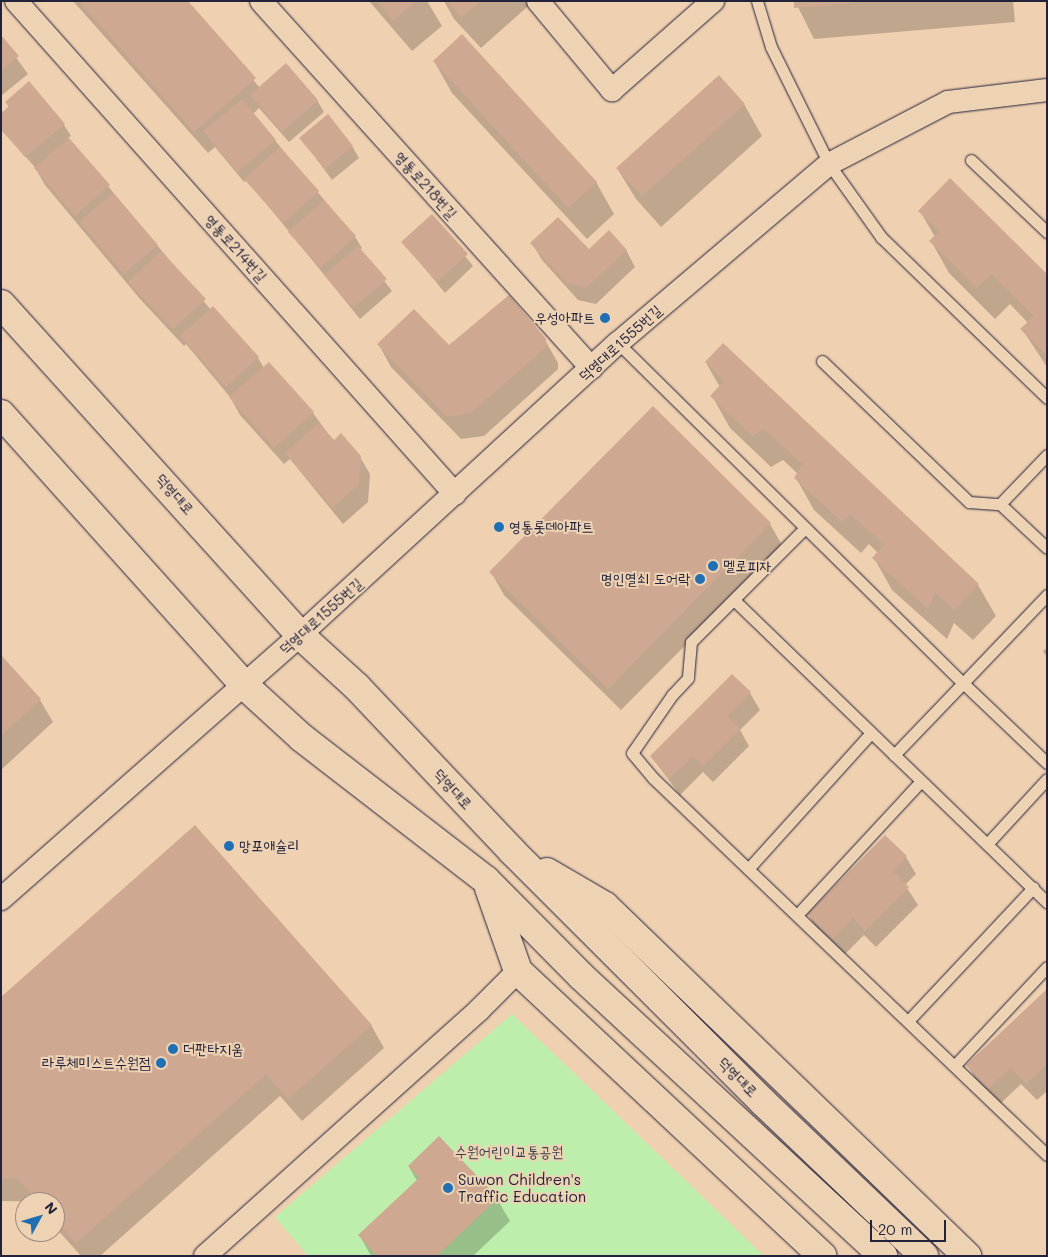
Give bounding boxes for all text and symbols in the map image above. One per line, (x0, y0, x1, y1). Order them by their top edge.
street label: 영통로218번길 (391, 148, 461, 222)
street label: 영통로214번길 (201, 211, 271, 285)
street label: 덕영대로1555번길 (575, 301, 665, 385)
place label: 우성아파트 (535, 309, 595, 327)
marker: 우성아파트 (599, 312, 611, 324)
street label: 덕영대로 (152, 470, 198, 518)
place label: 영통롯데아파트 (509, 518, 593, 536)
marker: 영통롯데아파트 (493, 521, 505, 533)
place label: 멜로피자 (723, 557, 771, 575)
marker: 멜로피자 (707, 560, 719, 572)
place label: 명인열쇠 도어락 (601, 570, 690, 588)
marker: 명인열쇠 도어락 (694, 573, 706, 585)
street label: 덕영대로1555번길 (276, 574, 366, 658)
street label: 덕영대로 (430, 765, 476, 813)
place label: 망포애슐리 (239, 837, 299, 855)
marker: 망포애슐리 (223, 840, 235, 852)
place label: 더판타지움 (183, 1040, 243, 1058)
marker: 더판타지움 (167, 1043, 179, 1055)
place label: 라루체미스트수원점 (42, 1054, 151, 1072)
street label: 덕영대로 (715, 1054, 761, 1100)
marker: 라루체미스트수원점 (155, 1057, 167, 1069)
park label: 수원어린이교통공원 (455, 1143, 563, 1161)
place label: Suwon Children's Traffic Education (458, 1170, 586, 1205)
marker: Suwon Children's Traffic Education (442, 1182, 454, 1194)
north arrow (15, 1192, 65, 1242)
text: N (41, 1198, 62, 1218)
scale bar (873, 1210, 949, 1242)
text: 20 m (878, 1219, 912, 1239)

